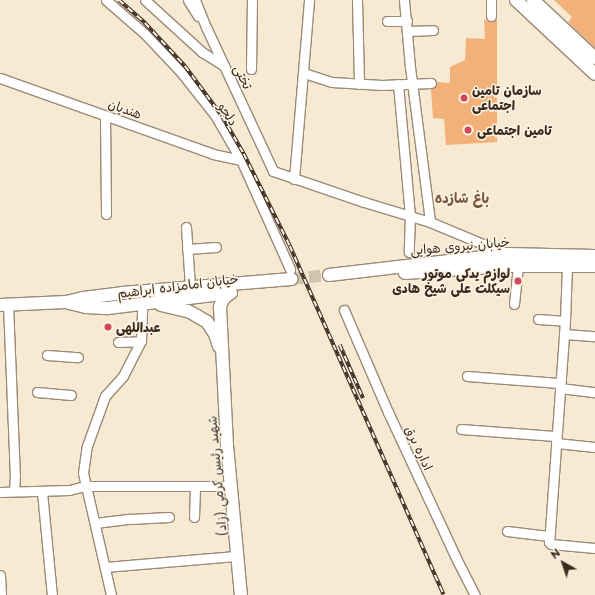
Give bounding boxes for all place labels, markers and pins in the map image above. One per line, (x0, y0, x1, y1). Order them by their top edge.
place label: سازمان تامین اجتماعی (472, 83, 542, 114)
marker: سازمان تامین اجتماعی (459, 93, 469, 103)
place label: تامین اجتماعی (477, 122, 552, 138)
marker: تامین اجتماعی (462, 124, 474, 136)
place label: لوازم یدکی موتور سیکلت علی شیخ هادی (392, 266, 510, 297)
marker: لوازم یدکی موتور سیکلت علی شیخ هادی (513, 276, 523, 286)
place label: عبداللهی (116, 319, 161, 335)
marker: عبداللهی (103, 322, 113, 332)

